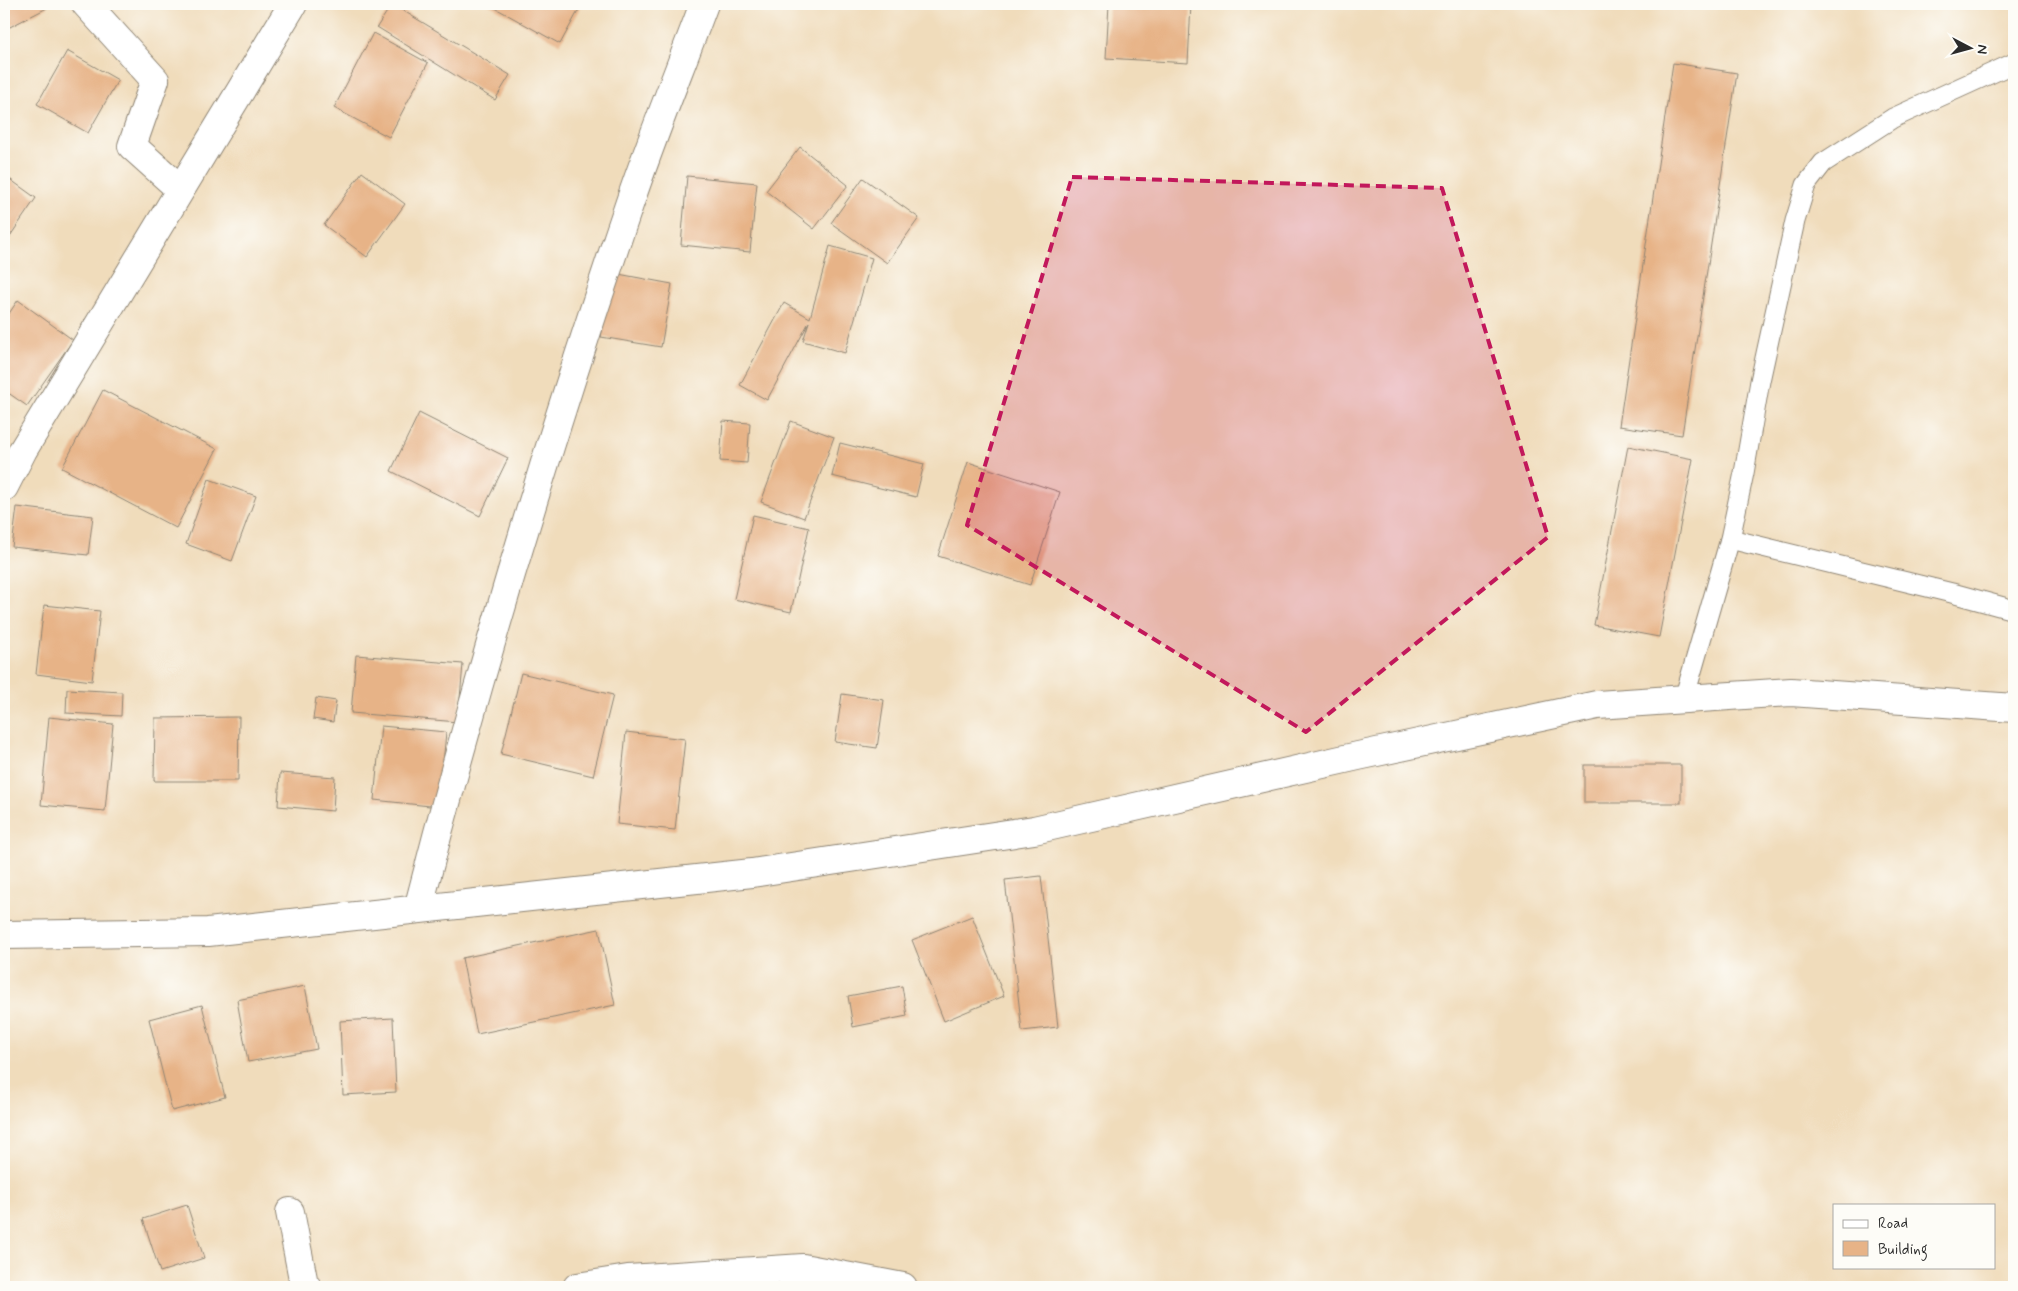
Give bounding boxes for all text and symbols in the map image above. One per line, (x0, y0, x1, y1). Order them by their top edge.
north arrow (1946, 22, 1996, 72)
text: N (1972, 44, 1991, 55)
legend (1833, 1204, 1996, 1268)
text: Road (1878, 1214, 1908, 1234)
text: Building (1878, 1240, 1928, 1261)

